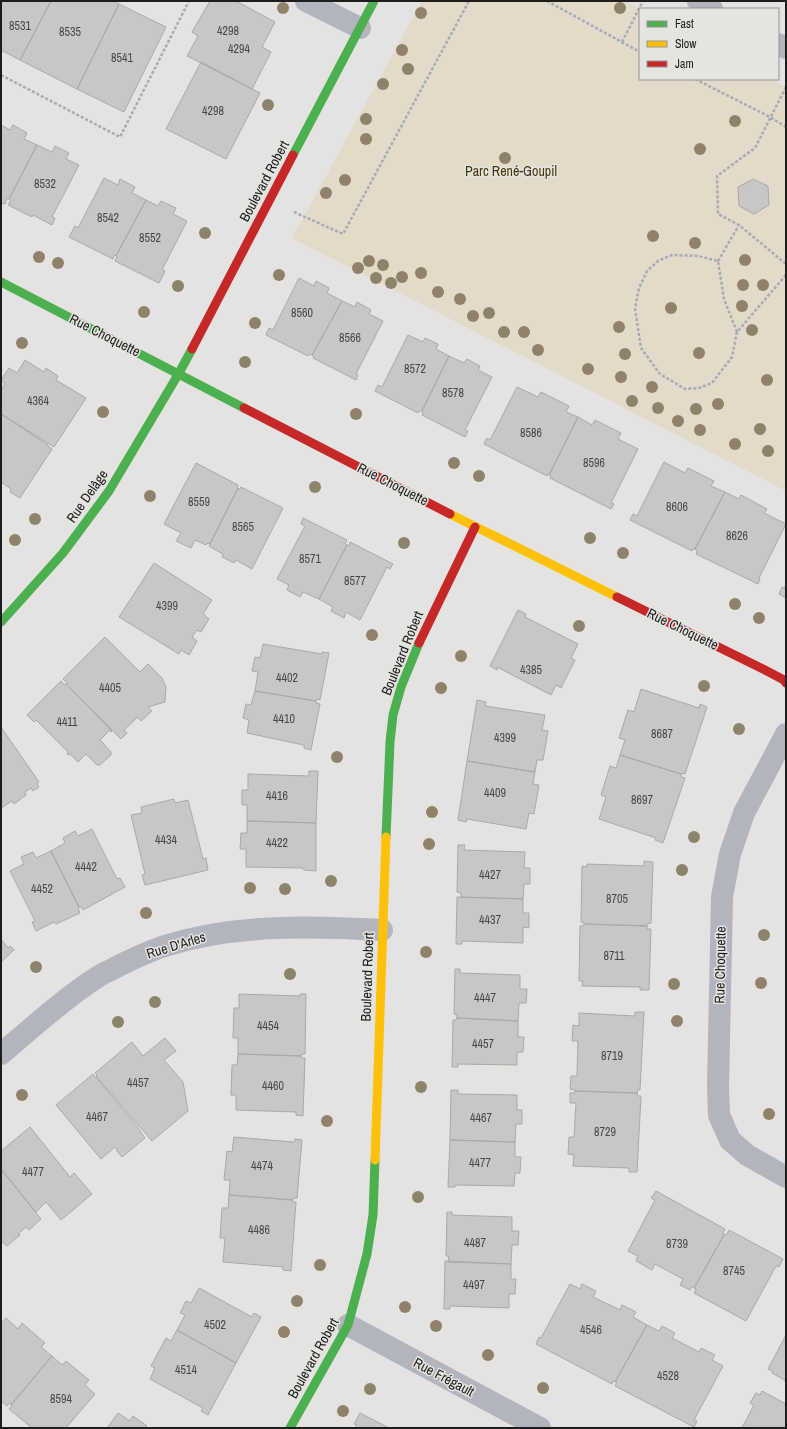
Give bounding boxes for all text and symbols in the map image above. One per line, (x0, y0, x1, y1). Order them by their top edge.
legend (639, 8, 779, 80)
text: Fast (675, 16, 694, 32)
house number: 8531 (9, 18, 31, 34)
house number: 4298 (217, 23, 239, 39)
house number: 8535 (59, 24, 81, 40)
text: Slow (675, 36, 697, 52)
house number: 4294 (228, 41, 250, 57)
house number: 8541 (111, 50, 133, 66)
text: Jam (675, 56, 694, 72)
house number: 4298 (202, 103, 224, 119)
street label: Boulevard Robert (235, 137, 293, 225)
park label: Parc René-Goupil (465, 162, 557, 180)
house number: 8532 (34, 176, 56, 192)
house number: 8542 (97, 210, 119, 226)
house number: 8552 (139, 230, 161, 246)
house number: 8560 (291, 305, 313, 321)
street label: Rue Choquette (67, 309, 143, 361)
house number: 8566 (339, 330, 361, 346)
house number: 8572 (404, 361, 426, 377)
house number: 8578 (442, 385, 464, 401)
house number: 4364 (27, 393, 49, 409)
house number: 8586 (520, 425, 542, 441)
house number: 8596 (583, 455, 605, 471)
street label: Rue Choquette (355, 458, 431, 510)
street label: Rue Delâge (62, 466, 112, 526)
house number: 8559 (188, 494, 210, 510)
house number: 8606 (666, 499, 688, 515)
house number: 8565 (232, 519, 254, 535)
house number: 8626 (726, 528, 748, 544)
house number: 8571 (299, 551, 321, 567)
house number: 8577 (344, 573, 366, 589)
house number: 4399 (156, 598, 178, 614)
street label: Rue Choquette (644, 604, 722, 654)
street label: Boulevard Robert (377, 608, 427, 698)
house number: 4385 (520, 662, 542, 678)
house number: 4402 (276, 670, 298, 686)
house number: 4405 (99, 680, 121, 696)
house number: 4410 (273, 711, 295, 727)
house number: 4411 (56, 714, 78, 730)
house number: 8687 (651, 726, 673, 742)
house number: 4399 (494, 730, 516, 746)
house number: 4409 (484, 785, 506, 801)
house number: 4416 (266, 788, 288, 804)
house number: 8697 (631, 792, 653, 808)
house number: 4434 (155, 832, 177, 848)
house number: 4422 (266, 835, 288, 851)
house number: 4442 (75, 859, 97, 875)
house number: 4427 (479, 867, 501, 883)
house number: 4452 (31, 881, 53, 897)
house number: 8705 (606, 891, 628, 907)
house number: 4437 (479, 912, 501, 928)
street label: Rue Choquette (710, 926, 730, 1004)
street label: Rue D'Arles (144, 927, 208, 963)
street label: Boulevard Robert (356, 932, 378, 1022)
house number: 8711 (603, 948, 625, 964)
house number: 4447 (474, 990, 496, 1006)
house number: 4454 (257, 1018, 279, 1034)
house number: 4457 (472, 1036, 494, 1052)
house number: 8719 (601, 1048, 623, 1064)
house number: 4457 (127, 1075, 149, 1091)
house number: 4460 (262, 1078, 284, 1094)
house number: 4467 (86, 1109, 108, 1125)
house number: 4467 (470, 1110, 492, 1126)
house number: 8729 (594, 1124, 616, 1140)
house number: 4477 (469, 1155, 491, 1171)
house number: 4474 (251, 1158, 273, 1174)
house number: 4477 (22, 1164, 44, 1180)
house number: 4486 (248, 1222, 270, 1238)
house number: 4487 (464, 1235, 486, 1251)
house number: 8739 (666, 1236, 688, 1252)
house number: 8745 (723, 1263, 745, 1279)
house number: 4497 (463, 1277, 485, 1293)
street label: Boulevard Robert (283, 1315, 343, 1401)
house number: 4502 (204, 1317, 226, 1333)
house number: 4546 (580, 1322, 602, 1338)
street label: Rue Frégault (410, 1353, 478, 1401)
house number: 4514 (175, 1362, 197, 1378)
house number: 4528 (657, 1368, 679, 1384)
house number: 8594 (50, 1391, 72, 1407)

